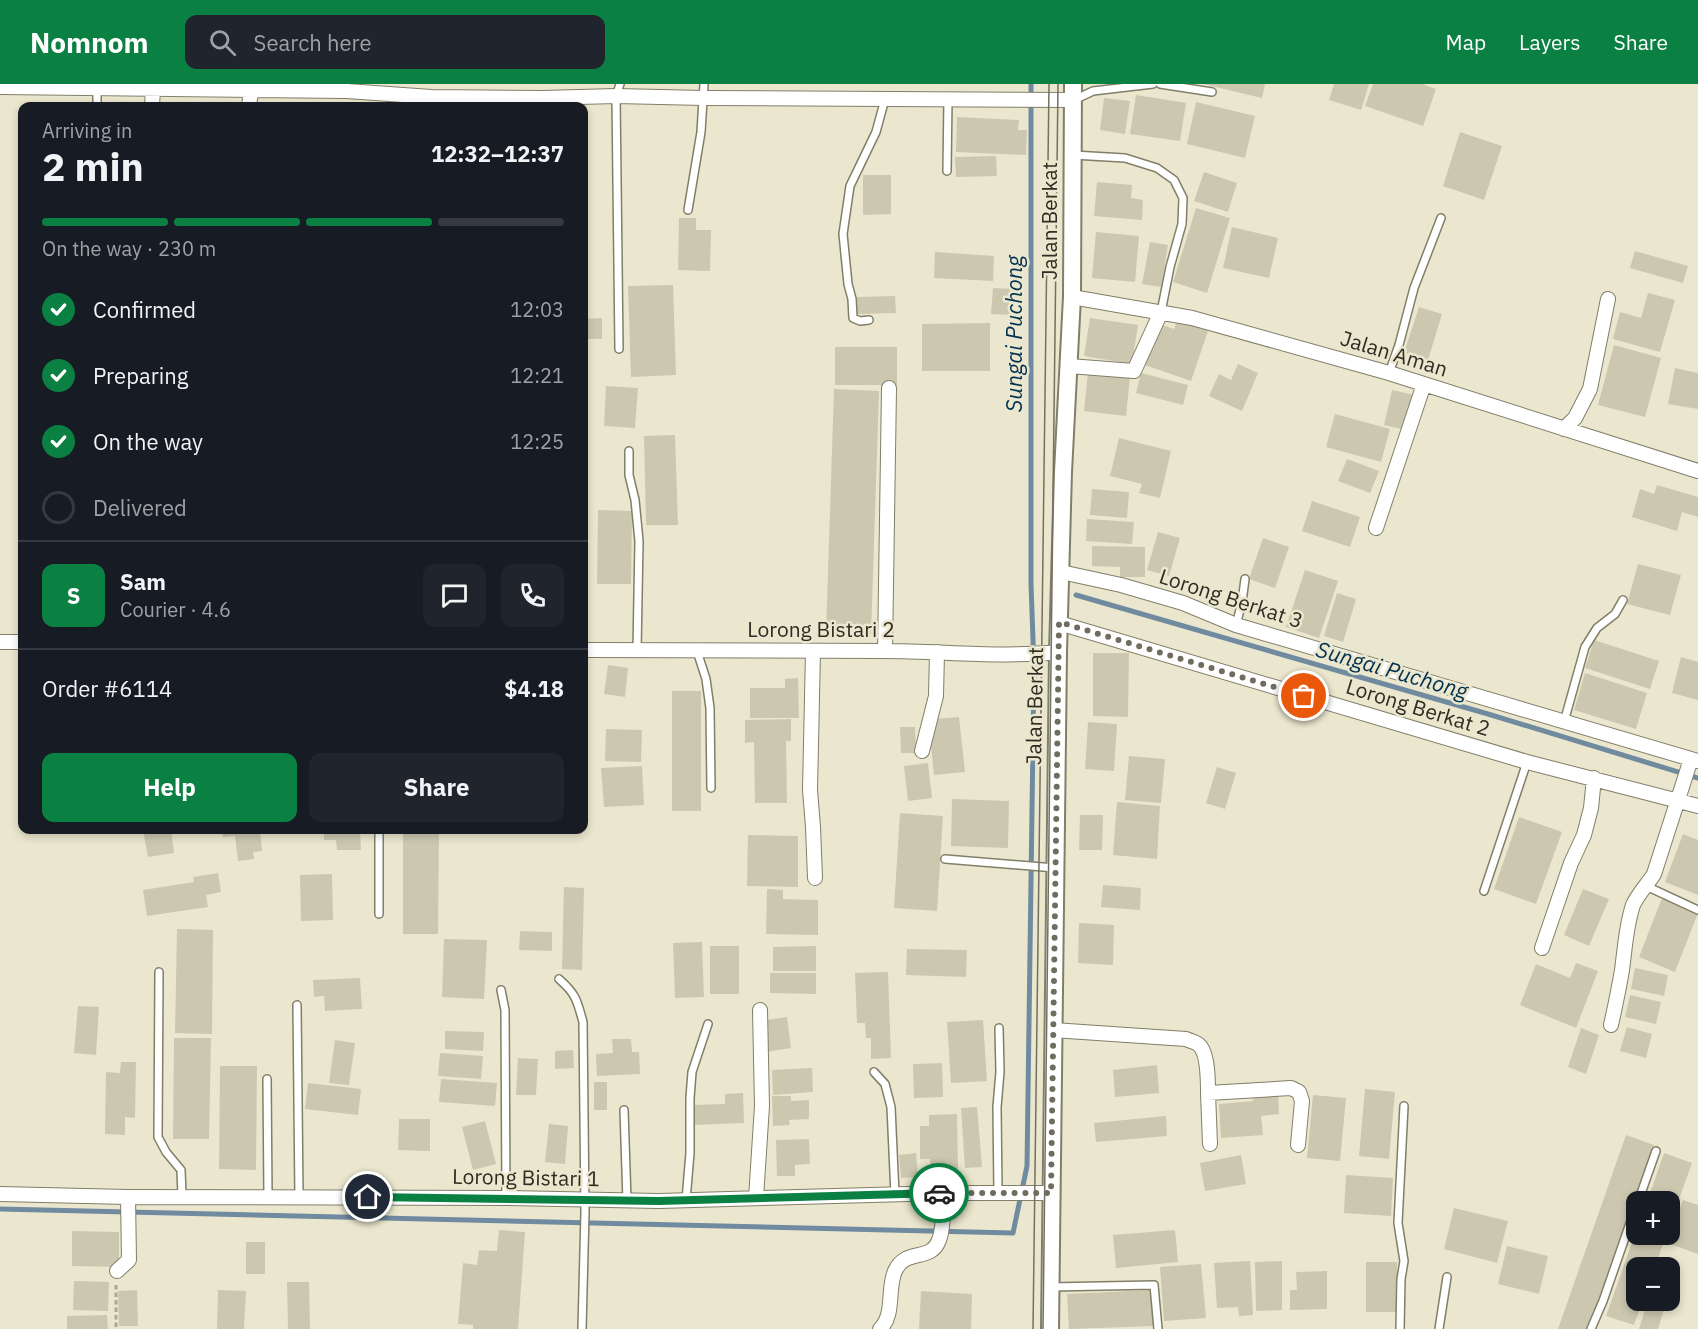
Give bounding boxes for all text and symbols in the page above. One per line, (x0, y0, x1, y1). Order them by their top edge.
search box (185, 15, 605, 69)
text: Nomnom (30, 24, 149, 61)
icon: search (206, 26, 239, 59)
text: Search here (254, 28, 372, 57)
text: Map (1446, 28, 1486, 56)
text: Layers (1519, 28, 1581, 56)
text: Share (1614, 28, 1668, 56)
text: Arriving in (42, 117, 132, 144)
text: 12:32–12:37 (431, 139, 564, 168)
text: 2 min (42, 141, 144, 192)
street label: Jalan Berkat (1035, 162, 1063, 280)
text: On the way · 230 m (42, 235, 216, 262)
water label: Sungai Puchong (999, 255, 1028, 412)
icon: check (42, 293, 75, 326)
text: Confirmed (93, 295, 196, 324)
text: 12:03 (510, 296, 564, 323)
street label: Jalan Aman (1337, 323, 1451, 383)
icon: check (42, 359, 75, 392)
text: Preparing (93, 361, 188, 390)
text: 12:21 (510, 362, 564, 389)
icon: check (42, 425, 75, 458)
text: On the way (93, 427, 203, 456)
text: 12:25 (510, 428, 564, 455)
text: Delivered (93, 493, 187, 522)
street label: Lorong Berkat 3 (1156, 562, 1307, 634)
button: chat (423, 564, 486, 627)
button: phone (501, 564, 564, 627)
text: Sam (120, 567, 166, 596)
text: S (67, 581, 80, 610)
text: Courier · 4.6 (120, 596, 231, 623)
street label: Lorong Bistari 2 (747, 615, 895, 643)
water label: Sungai Puchong (1313, 634, 1472, 705)
street label: Jalan Berkat (1019, 647, 1049, 765)
pin (1278, 670, 1329, 721)
street label: Lorong Berkat 2 (1343, 672, 1494, 742)
text: Order #6114 (42, 674, 172, 703)
text: $4.18 (504, 674, 564, 703)
icon: bag (1287, 679, 1320, 712)
button: Help (42, 753, 297, 822)
button: Share (309, 753, 564, 822)
street label: Lorong Bistari 1 (452, 1162, 600, 1192)
courier (909, 1163, 969, 1223)
pin (342, 1171, 393, 1222)
icon: car (923, 1177, 956, 1210)
icon: home (351, 1180, 384, 1213)
map controls (1626, 1191, 1680, 1311)
button: + (1626, 1191, 1680, 1245)
button: − (1626, 1257, 1680, 1311)

